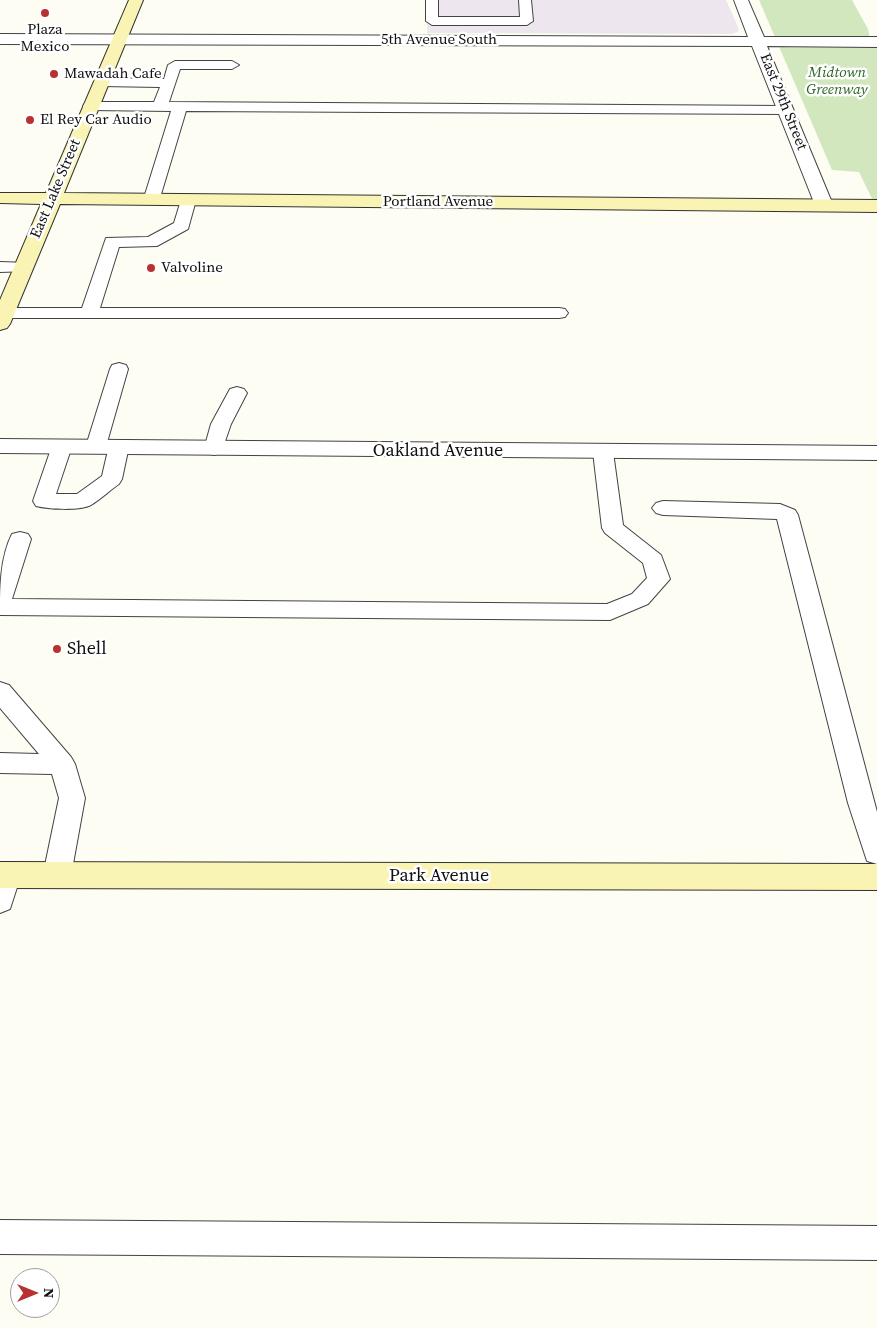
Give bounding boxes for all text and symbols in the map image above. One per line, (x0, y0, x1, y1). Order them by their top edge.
marker: Plaza Mexico (39, 7, 51, 19)
place label: Plaza Mexico (21, 21, 69, 56)
street label: 5th Avenue South (381, 31, 497, 49)
street label: East 29th Street (755, 51, 811, 153)
park label: Midtown Greenway (806, 64, 868, 99)
place label: Mawadah Cafe (64, 65, 162, 83)
marker: Mawadah Cafe (48, 68, 60, 80)
place label: El Rey Car Audio (40, 111, 152, 129)
marker: El Rey Car Audio (24, 114, 36, 126)
street label: East Lake Street (27, 137, 85, 241)
street label: Portland Avenue (383, 193, 493, 211)
place label: Valvoline (161, 259, 223, 277)
marker: Valvoline (145, 262, 157, 274)
street label: Oakland Avenue (373, 440, 503, 462)
place label: Shell (67, 638, 107, 660)
marker: Shell (51, 643, 63, 655)
street label: Park Avenue (389, 865, 489, 887)
north arrow (10, 1268, 60, 1318)
text: N (39, 1288, 59, 1298)

